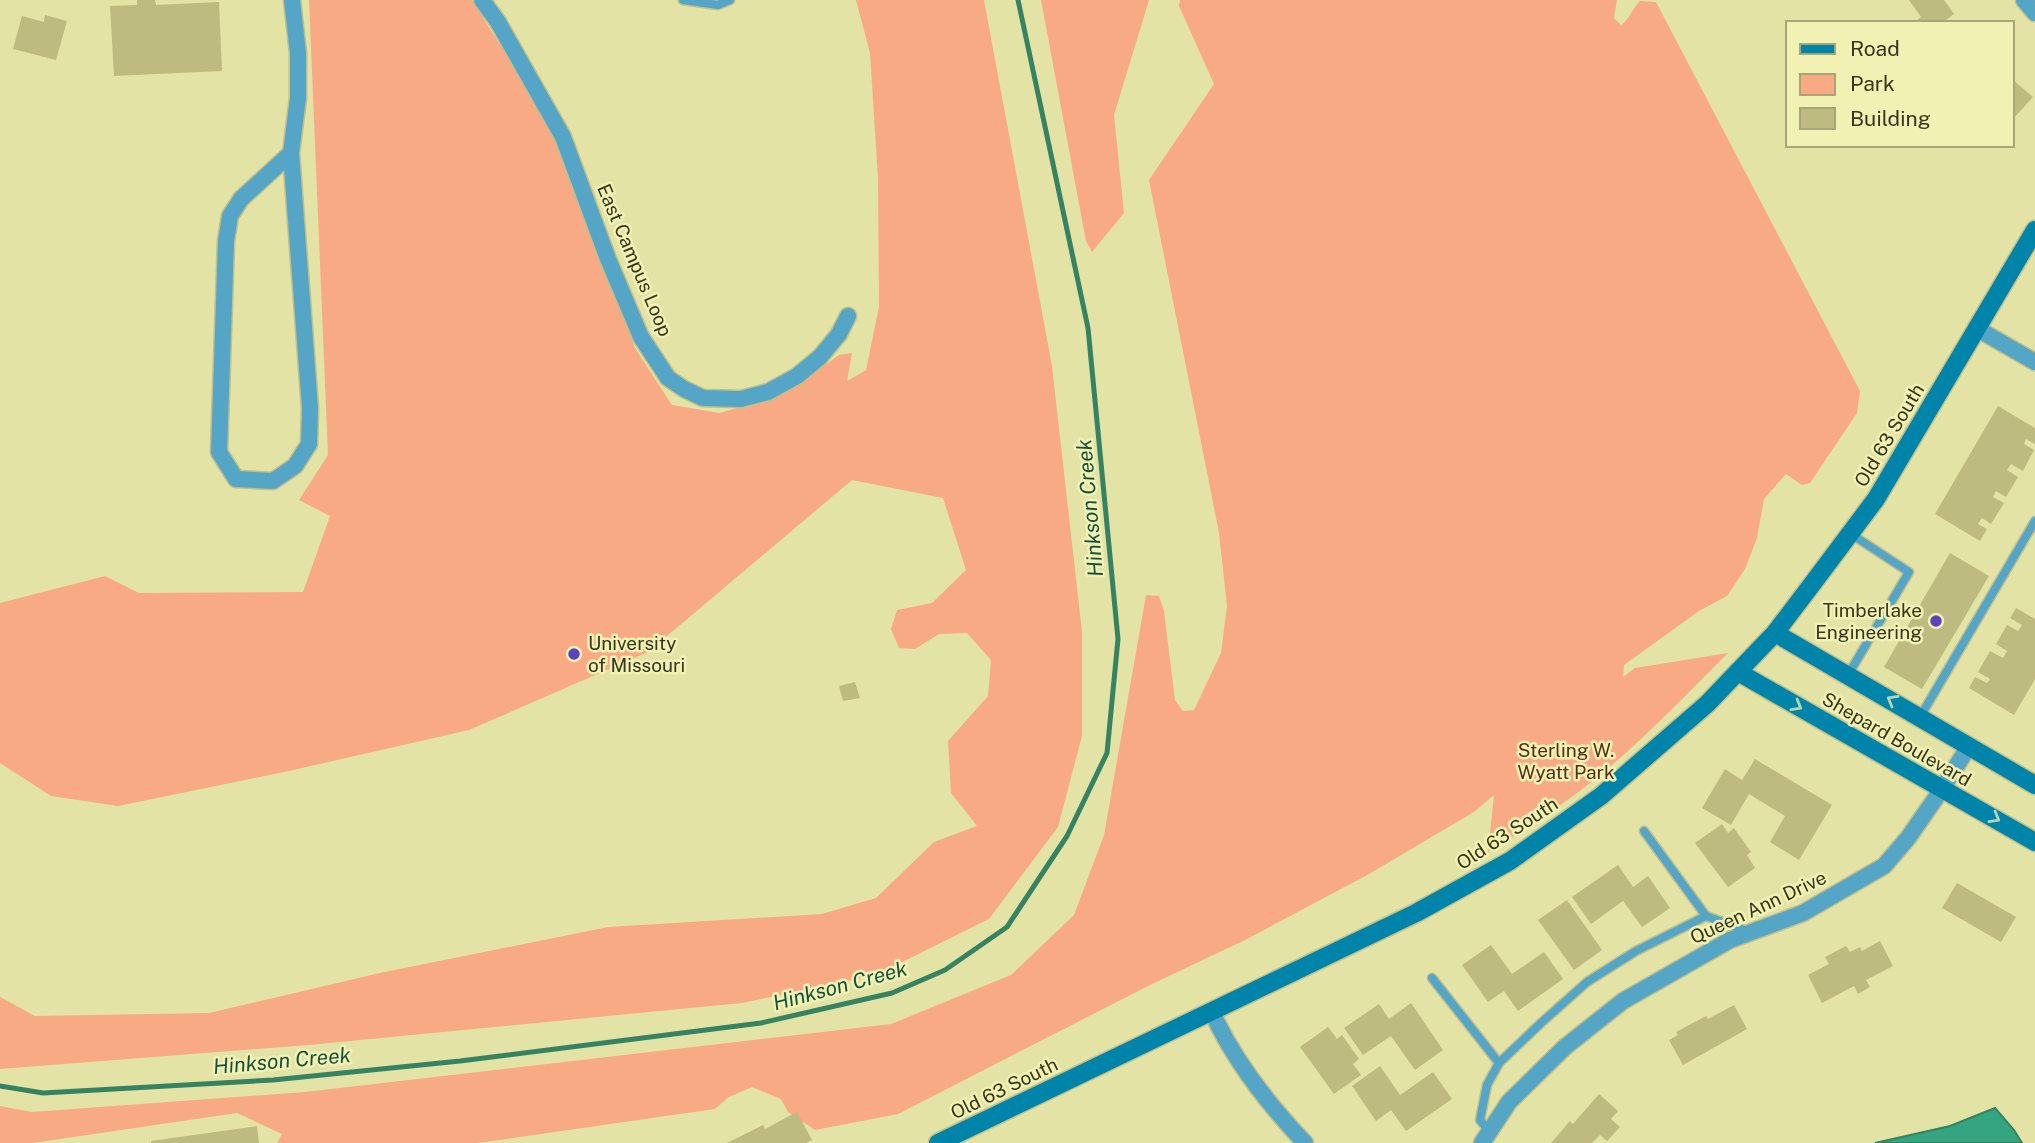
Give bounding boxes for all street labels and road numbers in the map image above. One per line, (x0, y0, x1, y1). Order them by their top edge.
street label: East Campus Loop (593, 181, 677, 339)
street label: Old 63 South (1850, 380, 1928, 490)
street label: Shepard Boulevard (1819, 687, 1975, 791)
street label: Old 63 South (1452, 792, 1562, 874)
street label: Queen Ann Drive (1686, 866, 1830, 948)
street label: Old 63 South (947, 1053, 1061, 1123)

